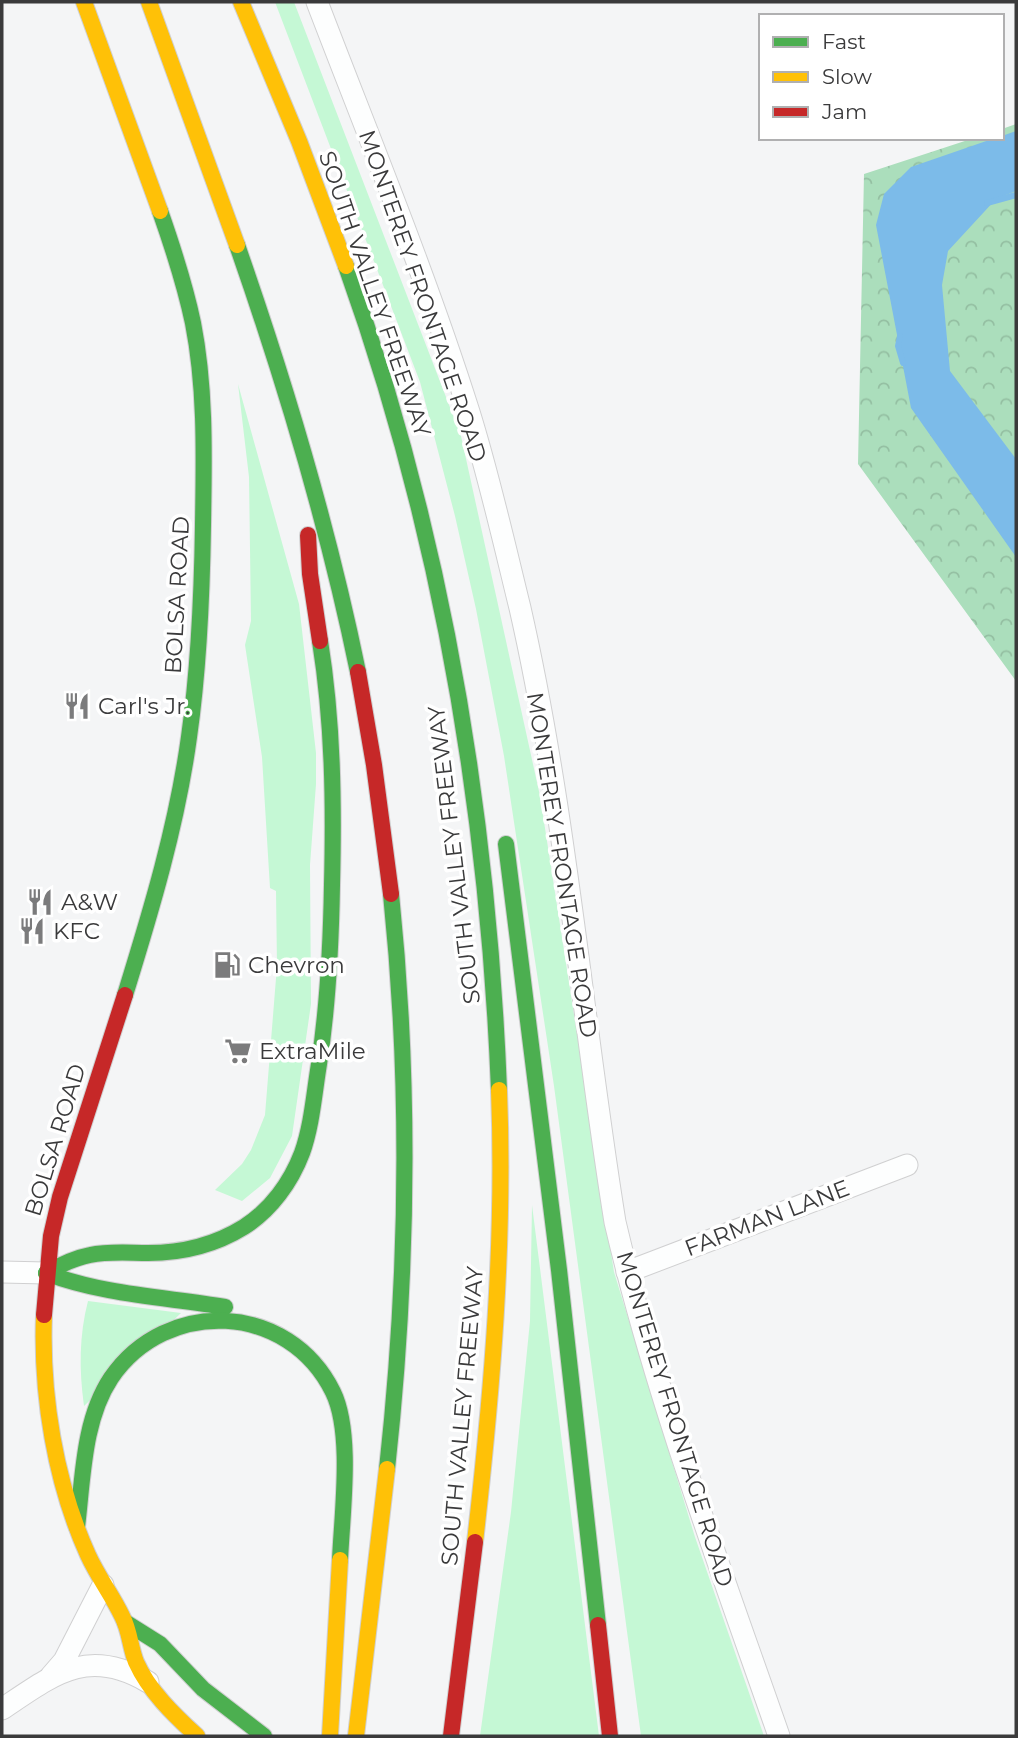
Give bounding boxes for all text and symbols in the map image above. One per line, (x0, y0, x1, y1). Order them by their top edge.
legend (759, 14, 1004, 140)
text: Fast (822, 29, 866, 54)
text: Slow (822, 64, 872, 89)
text: Jam (821, 99, 867, 124)
street label: MONTEREY FRONTAGE ROAD (353, 126, 493, 466)
street label: SOUTH VALLEY FREEWAY (313, 147, 437, 441)
street label: BOLSA ROAD (159, 515, 195, 675)
street label: MONTEREY FRONTAGE ROAD (521, 690, 603, 1040)
restaurant icon: Carl's Jr. (62, 691, 92, 721)
place label: Carl's Jr. (98, 692, 190, 720)
street label: SOUTH VALLEY FREEWAY (422, 704, 486, 1006)
restaurant icon: A&W (25, 887, 55, 917)
place label: A&W (61, 888, 118, 916)
restaurant icon: KFC (17, 916, 47, 946)
place label: KFC (53, 917, 100, 945)
fuel station icon: Chevron (212, 950, 242, 980)
place label: Chevron (248, 951, 345, 979)
supermarket icon: ExtraMile (223, 1036, 253, 1066)
place label: ExtraMile (259, 1037, 366, 1065)
street label: BOLSA ROAD (19, 1060, 91, 1220)
street label: FARMAN LANE (681, 1174, 853, 1262)
street label: MONTEREY FRONTAGE ROAD (611, 1248, 739, 1590)
street label: SOUTH VALLEY FREEWAY (435, 1265, 489, 1567)

